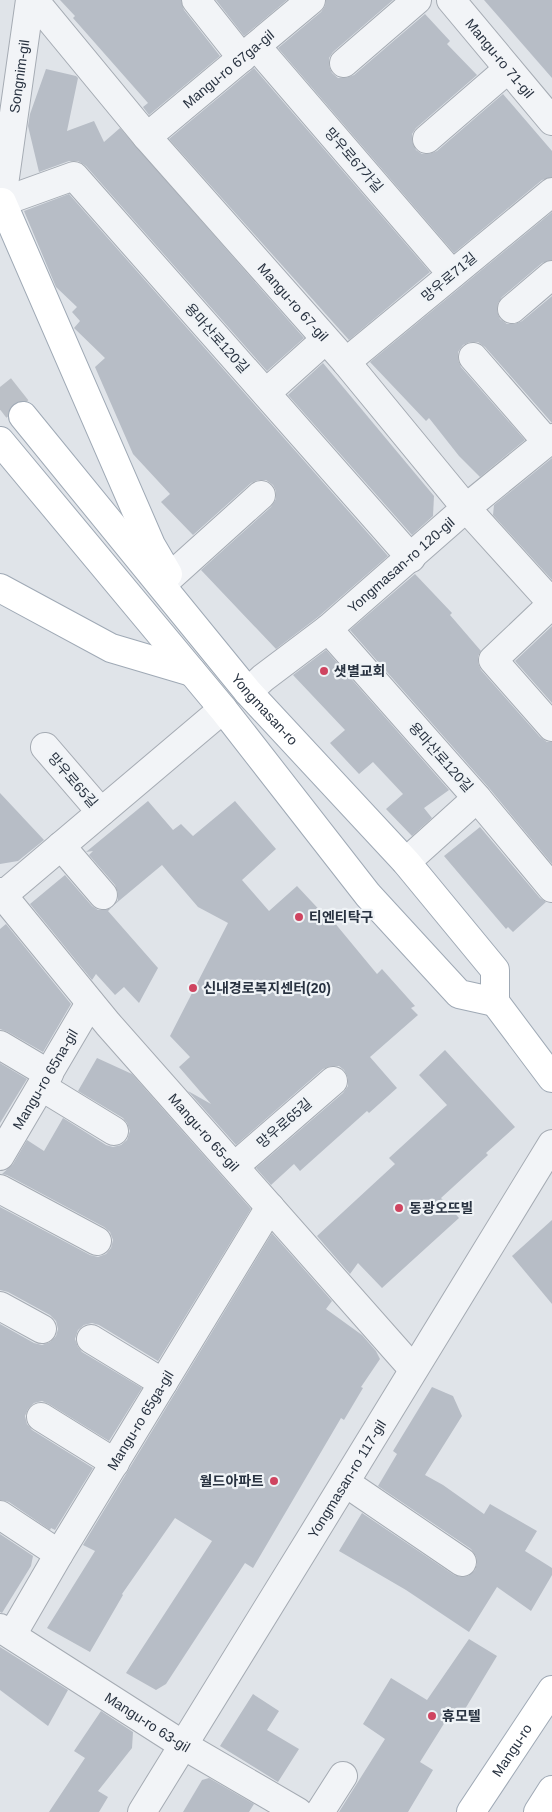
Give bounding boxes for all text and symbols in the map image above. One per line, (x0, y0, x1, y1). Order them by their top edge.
street label: Mangu-ro 71-gil (462, 16, 537, 101)
street label: Mangu-ro 67ga-gil (180, 26, 277, 112)
street label: Songnim-gil (6, 39, 32, 114)
street label: 망우로67가길 (322, 125, 386, 195)
street label: 망우로71길 (418, 249, 480, 305)
street label: Mangu-ro 67-gil (255, 260, 332, 344)
street label: 용마산로120길 (182, 300, 252, 376)
street label: Yongmasan-ro 120-gil (344, 514, 458, 616)
place label: 샛별교회 (334, 663, 386, 679)
marker: 샛별교회 (318, 665, 330, 677)
street label: Yongmasan-ro (228, 670, 301, 748)
street label: 용마산로120길 (406, 719, 476, 795)
street label: 망우로65길 (45, 749, 101, 811)
place label: 티엔티탁구 (309, 909, 374, 925)
marker: 티엔티탁구 (293, 911, 305, 923)
place label: 신내경로복지센터(20) (203, 980, 331, 996)
marker: 신내경로복지센터(20) (187, 982, 199, 994)
street label: Mangu-ro 65na-gil (9, 1026, 81, 1132)
street label: Mangu-ro 65-gil (165, 1090, 242, 1174)
street label: 망우로65길 (253, 1095, 315, 1151)
place label: 동광오뜨빌 (409, 1200, 473, 1216)
marker: 동광오뜨빌 (393, 1202, 405, 1214)
street label: Mangu-ro 65ga-gil (104, 1368, 177, 1473)
street label: Yongmasan-ro 117-gil (305, 1417, 389, 1541)
place label: 월드아파트 (200, 1473, 264, 1489)
marker: 월드아파트 (268, 1475, 280, 1487)
street label: Mangu-ro 63-gil (102, 1689, 193, 1755)
place label: 휴모텔 (442, 1708, 481, 1724)
marker: 휴모텔 (426, 1710, 438, 1722)
street label: Mangu-ro (489, 1721, 535, 1780)

